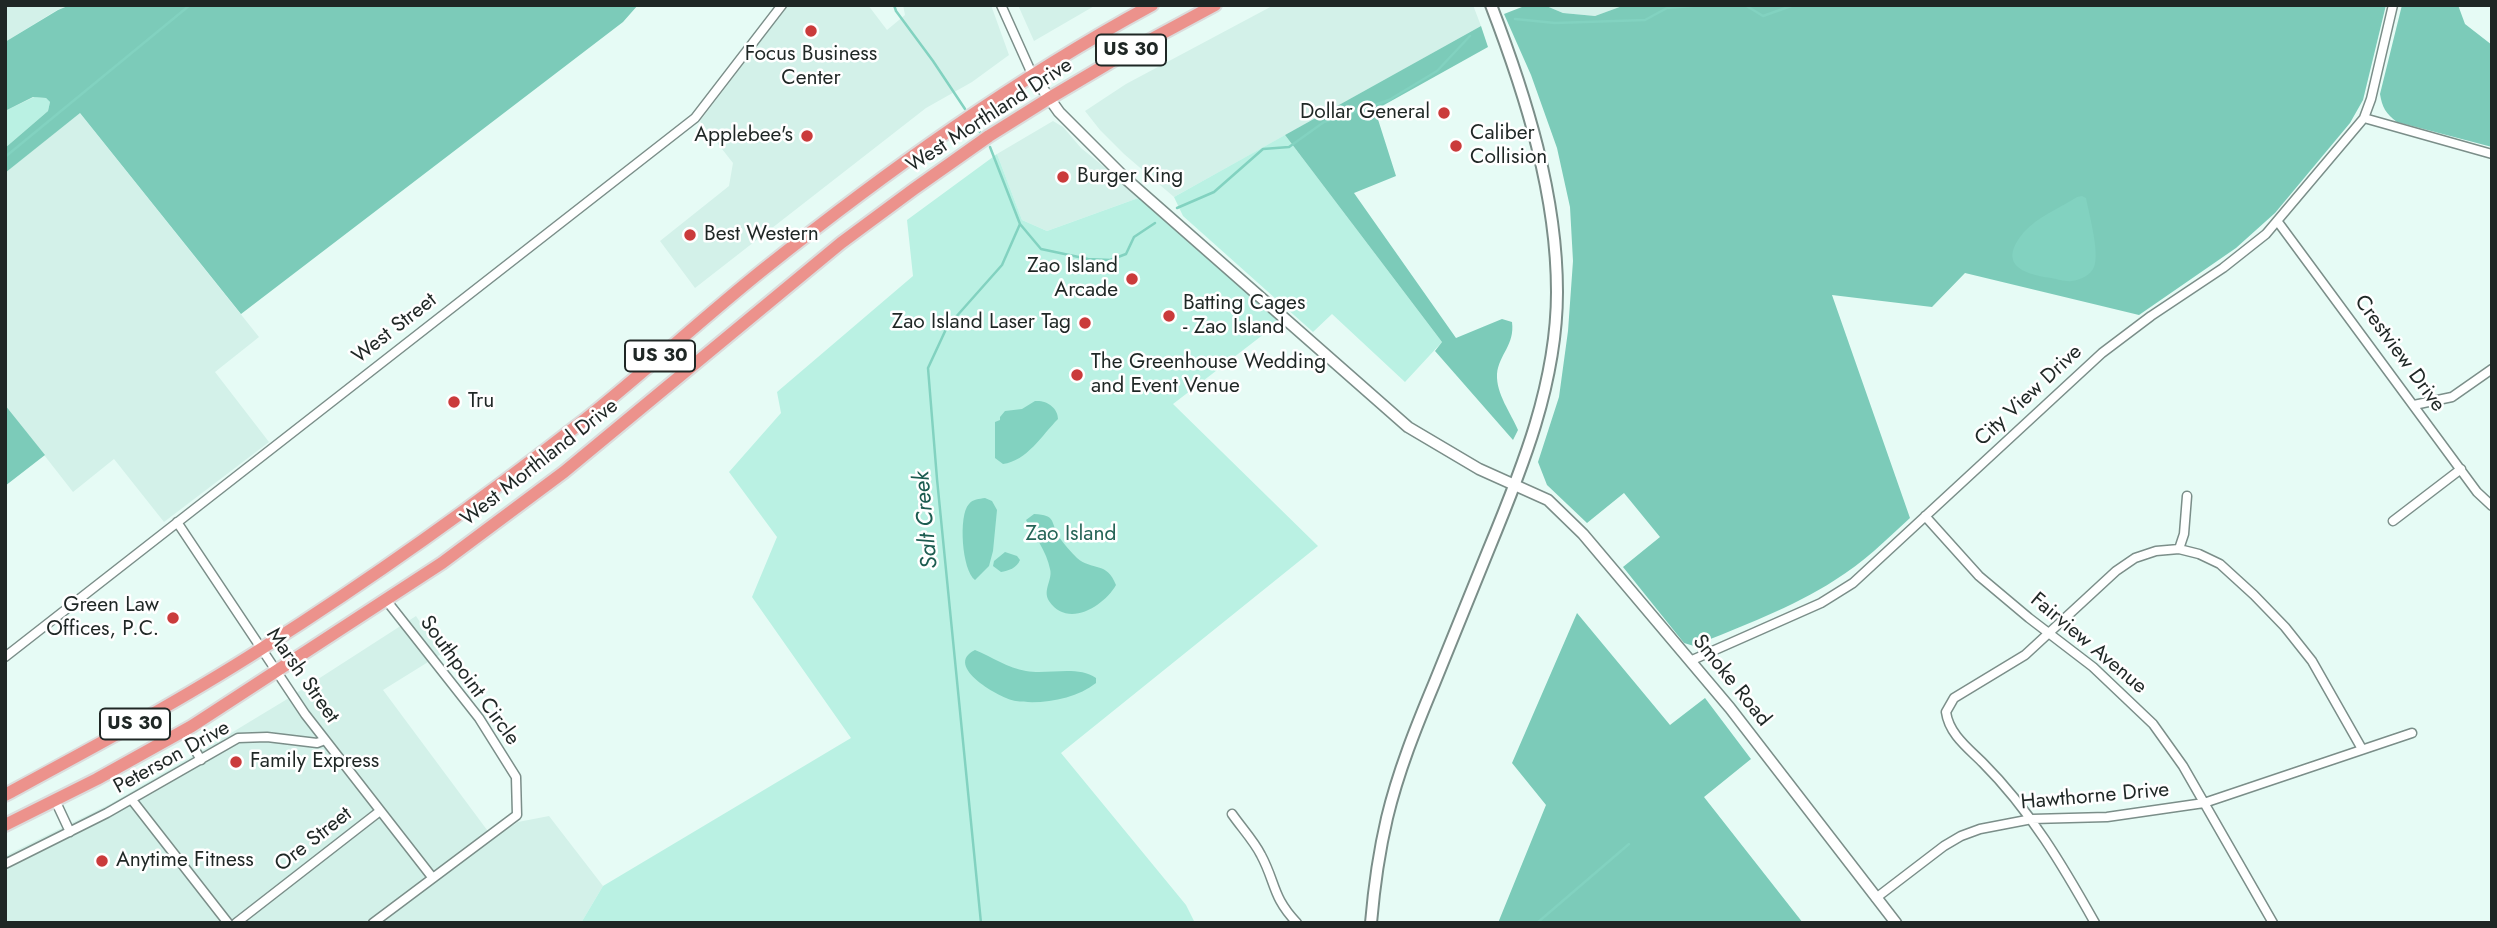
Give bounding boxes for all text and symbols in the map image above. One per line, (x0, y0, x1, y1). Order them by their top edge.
marker: Focus Business Center (803, 23, 819, 39)
road number: US 30 (1096, 34, 1166, 66)
place label: Focus Business Center (745, 42, 877, 92)
street label: West Morthland Drive (902, 53, 1078, 179)
place label: Dollar General (1300, 100, 1430, 126)
marker: Dollar General (1436, 105, 1452, 121)
place label: Caliber Collision (1470, 121, 1547, 171)
place label: Applebee's (694, 123, 793, 149)
marker: Applebee's (799, 128, 815, 144)
marker: Caliber Collision (1448, 138, 1464, 154)
place label: Burger King (1077, 164, 1183, 190)
marker: Burger King (1055, 169, 1071, 185)
place label: Best Western (704, 222, 819, 248)
marker: Best Western (682, 227, 698, 243)
place label: Zao Island Arcade (1027, 254, 1118, 304)
marker: Zao Island Arcade (1124, 271, 1140, 287)
street label: West Street (348, 288, 442, 370)
place label: Batting Cages - Zao Island (1183, 291, 1305, 341)
street label: Crestview Drive (2348, 291, 2450, 417)
marker: Batting Cages - Zao Island (1161, 308, 1177, 324)
place label: Zao Island Laser Tag (892, 310, 1071, 336)
marker: Zao Island Laser Tag (1077, 315, 1093, 331)
road number: US 30 (625, 340, 695, 372)
street label: City View Drive (1970, 340, 2088, 452)
place label: The Greenhouse Wedding and Event Venue (1091, 350, 1326, 400)
marker: The Greenhouse Wedding and Event Venue (1069, 367, 1085, 383)
place label: Tru (468, 389, 494, 415)
marker: Tru (446, 394, 462, 410)
street label: West Morthland Drive (456, 394, 624, 532)
water label: Salt Creek (909, 470, 945, 570)
park label: Zao Island (1026, 522, 1116, 548)
street label: Fairview Avenue (2025, 588, 2151, 700)
place label: Green Law Offices, P.C. (46, 593, 159, 643)
marker: Green Law Offices, P.C. (165, 610, 181, 626)
street label: Southpoint Circle (414, 611, 524, 751)
street label: Marsh Street (260, 624, 344, 728)
street label: Smoke Road (1686, 630, 1776, 732)
road number: US 30 (100, 708, 170, 740)
street label: Peterson Drive (110, 716, 234, 800)
place label: Family Express (250, 749, 379, 775)
marker: Family Express (228, 754, 244, 770)
street label: Hawthorne Drive (2020, 778, 2170, 816)
street label: Ore Street (271, 802, 357, 878)
place label: Anytime Fitness (116, 848, 254, 874)
marker: Anytime Fitness (94, 853, 110, 869)

